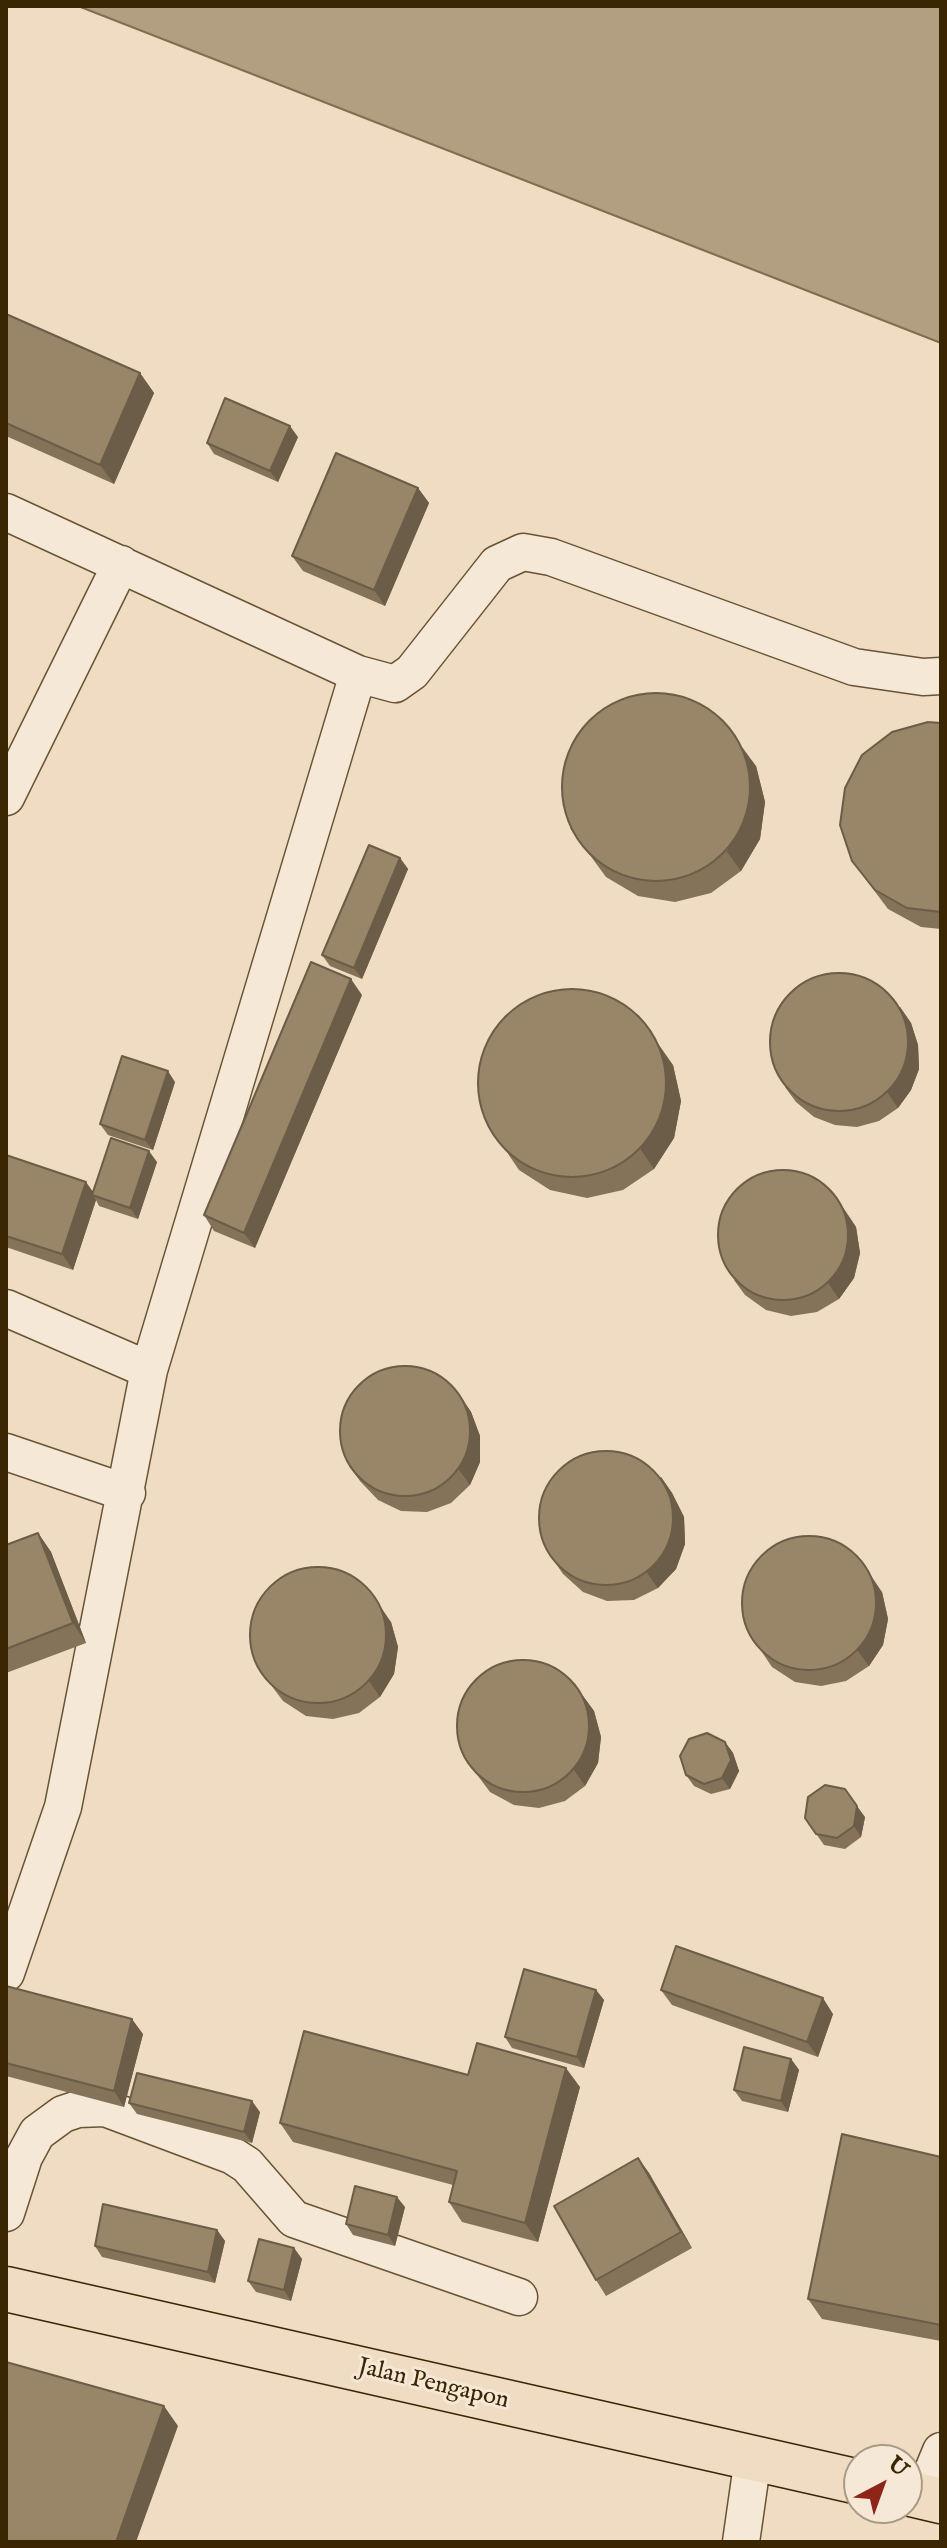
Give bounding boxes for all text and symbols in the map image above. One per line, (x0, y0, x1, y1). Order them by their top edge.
street label: Jalan Pengapon (355, 2354, 511, 2416)
north arrow (843, 2444, 923, 2524)
text: U (881, 2451, 914, 2484)

